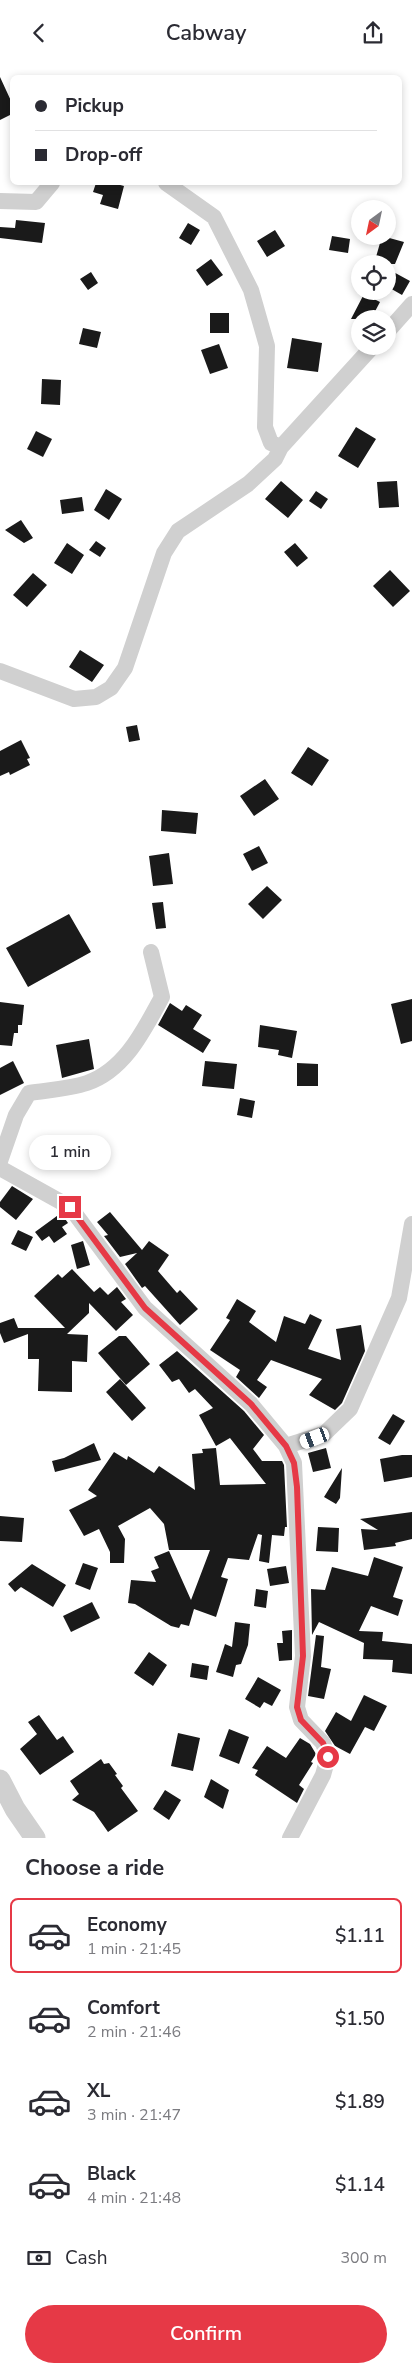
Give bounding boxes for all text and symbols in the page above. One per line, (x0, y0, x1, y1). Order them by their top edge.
text: Cabway (166, 18, 246, 48)
icon: back (25, 19, 53, 47)
icon: share (359, 19, 387, 47)
text: Pickup (65, 93, 124, 119)
text: Drop-off (65, 142, 142, 168)
north arrow (351, 200, 396, 245)
map controls (351, 200, 396, 355)
button: locate (351, 255, 396, 300)
button: layers (351, 310, 396, 355)
callout: 1 min (29, 1135, 111, 1169)
text: 1 min (50, 1141, 90, 1163)
route end (59, 1196, 81, 1218)
car (298, 1426, 331, 1450)
route start (317, 1746, 339, 1768)
text: Choose a ride (25, 1853, 164, 1883)
text: Economy (87, 1912, 167, 1938)
icon: car (27, 1913, 72, 1958)
text: $1.11 (335, 1923, 385, 1949)
text: 1 min · 21:45 (87, 1938, 181, 1960)
text: Comfort (87, 1995, 160, 2021)
icon: car (27, 1996, 72, 2041)
text: $1.50 (335, 2006, 385, 2032)
text: 2 min · 21:46 (87, 2021, 181, 2043)
text: XL (87, 2078, 110, 2104)
icon: car (27, 2079, 72, 2124)
text: $1.89 (335, 2089, 385, 2115)
text: 3 min · 21:47 (87, 2104, 181, 2126)
text: Black (87, 2161, 136, 2187)
icon: car (27, 2162, 72, 2207)
text: $1.14 (335, 2172, 385, 2198)
text: 4 min · 21:48 (87, 2187, 181, 2209)
icon: cash (25, 2244, 53, 2272)
text: Cash (65, 2245, 107, 2271)
text: 300 m (340, 2247, 387, 2269)
button: Confirm (25, 2305, 387, 2363)

